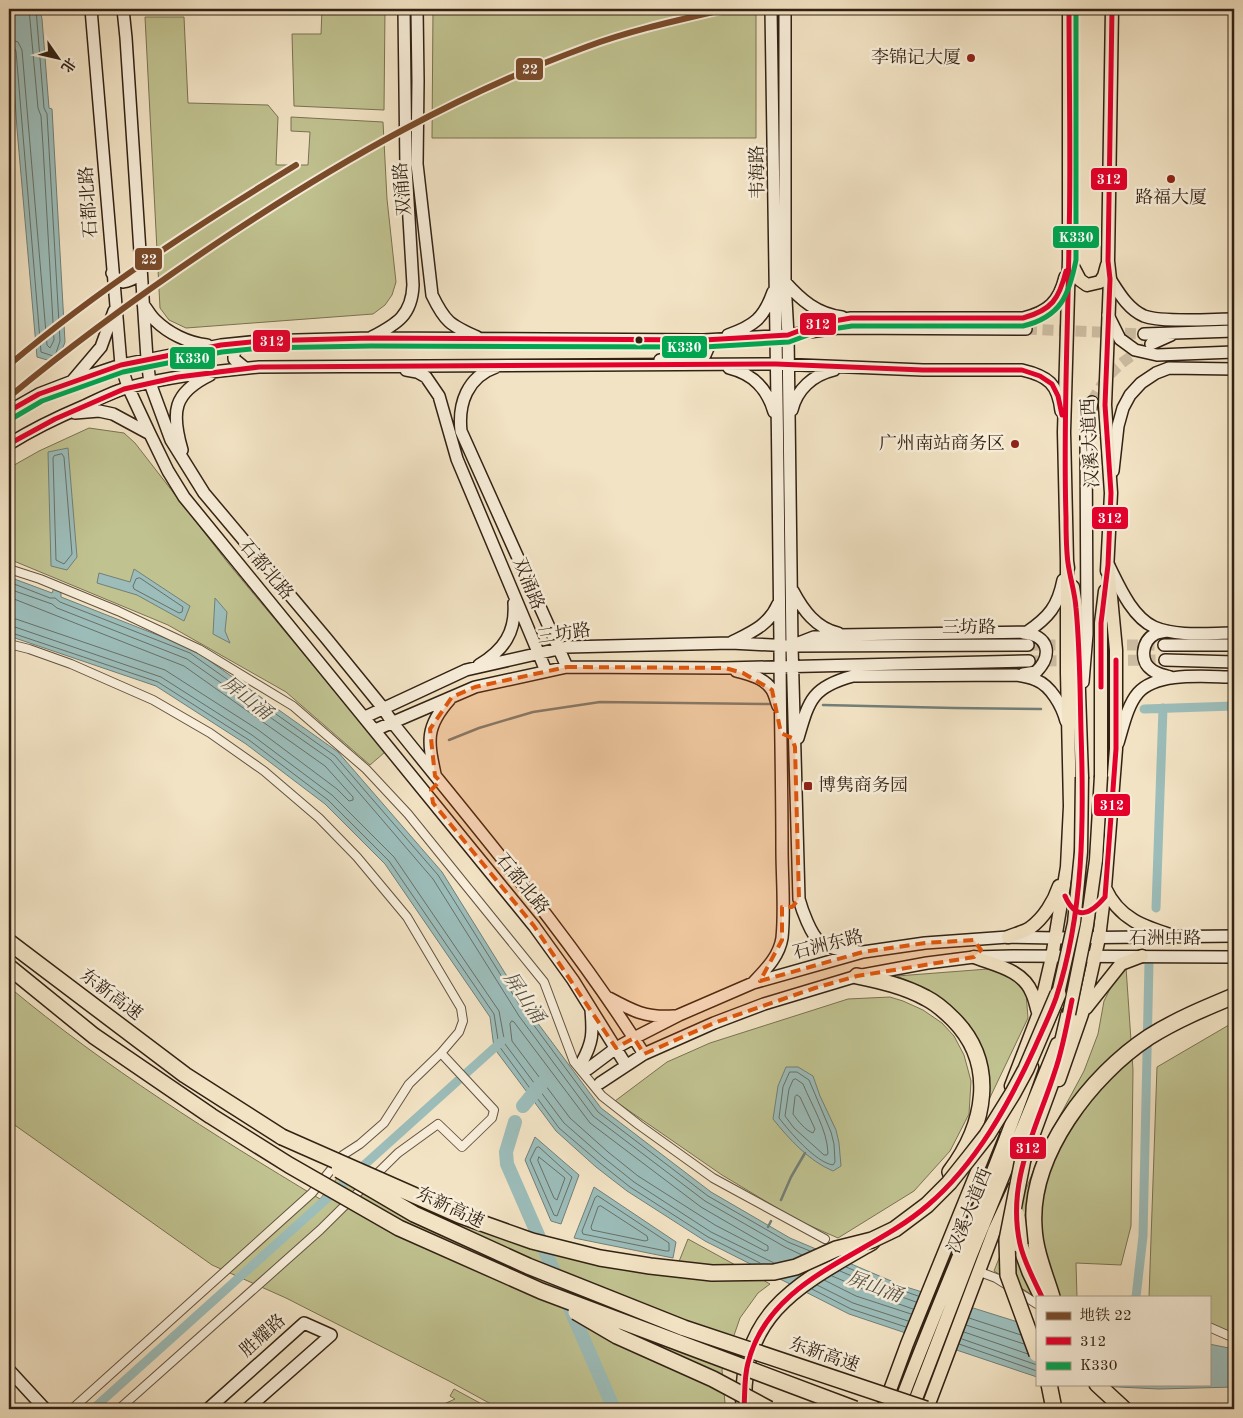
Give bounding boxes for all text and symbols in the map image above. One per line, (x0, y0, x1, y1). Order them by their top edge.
north arrow (32, 32, 82, 82)
place label: 李锦记大厦 (871, 47, 961, 67)
marker: 李锦记大厦 (965, 52, 977, 64)
text: 北 (58, 55, 78, 75)
line badge: 22 (515, 57, 544, 81)
text: 22 (522, 63, 538, 77)
street label: 韦海路 (747, 145, 767, 199)
street label: 双涌路 (390, 161, 414, 217)
street label: 石都北路 (76, 165, 100, 239)
line badge: 312 (1090, 167, 1128, 191)
text: 312 (1097, 173, 1121, 187)
marker: 路福大厦 (1165, 173, 1177, 185)
place label: 路福大厦 (1135, 187, 1207, 207)
line badge: K330 (1052, 225, 1100, 249)
text: K330 (1058, 231, 1094, 245)
line badge: 22 (134, 247, 163, 271)
text: 22 (141, 253, 157, 267)
line badge: 312 (799, 312, 837, 336)
text: 312 (806, 318, 830, 332)
line badge: 312 (252, 329, 291, 353)
text: 312 (260, 335, 284, 349)
unlabelled marker (634, 335, 644, 345)
line badge: K330 (661, 335, 708, 359)
text: K330 (666, 341, 702, 355)
line badge: K330 (169, 346, 216, 370)
text: K330 (174, 352, 210, 366)
street label: 汉溪大道西 (1078, 398, 1102, 489)
place label: 广州南站商务区 (879, 433, 1005, 453)
marker: 广州南站商务区 (1009, 438, 1021, 450)
line badge: 312 (1091, 506, 1129, 530)
text: 312 (1098, 512, 1122, 526)
street label: 石都北路 (236, 535, 298, 603)
street label: 双涌路 (510, 555, 548, 612)
street label: 三坊路 (942, 617, 996, 637)
street label: 三坊路 (536, 619, 592, 647)
water label: 屏山涌 (218, 672, 277, 725)
place label: 博隽商务园 (818, 775, 908, 795)
marker: 博隽商务园 (802, 780, 814, 792)
line badge: 312 (1093, 793, 1131, 817)
text: 312 (1100, 799, 1124, 813)
street label: 石都北路 (492, 849, 553, 918)
street label: 石洲东路 (790, 926, 865, 962)
street label: 石洲中路 (1129, 928, 1201, 948)
street label: 东新高速 (77, 965, 146, 1024)
water label: 屏山涌 (499, 968, 550, 1029)
line badge: 312 (1009, 1136, 1047, 1160)
text: 312 (1016, 1142, 1040, 1156)
street label: 汉溪大道西 (943, 1165, 995, 1256)
street label: 东新高速 (414, 1183, 487, 1231)
water label: 屏山涌 (844, 1267, 907, 1307)
legend (1036, 1296, 1210, 1386)
text: 地铁 22 (1080, 1307, 1132, 1324)
street label: 胜耀路 (236, 1310, 289, 1361)
street label: 东新高速 (787, 1333, 862, 1375)
text: 312 (1080, 1335, 1106, 1350)
text: K330 (1080, 1359, 1117, 1374)

